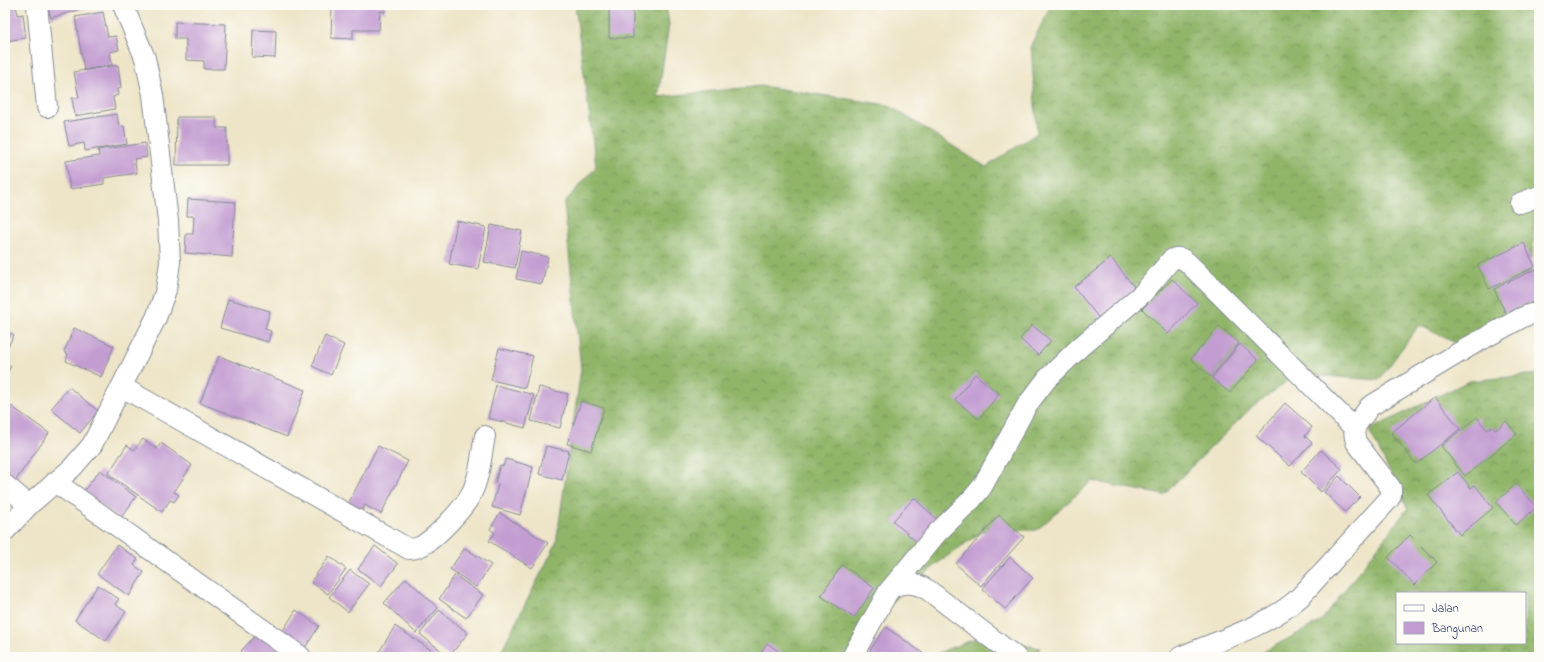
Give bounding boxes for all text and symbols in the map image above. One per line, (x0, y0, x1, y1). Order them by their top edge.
legend (1396, 592, 1526, 644)
text: Jalan (1432, 600, 1459, 618)
text: Bangunan (1431, 620, 1483, 639)

